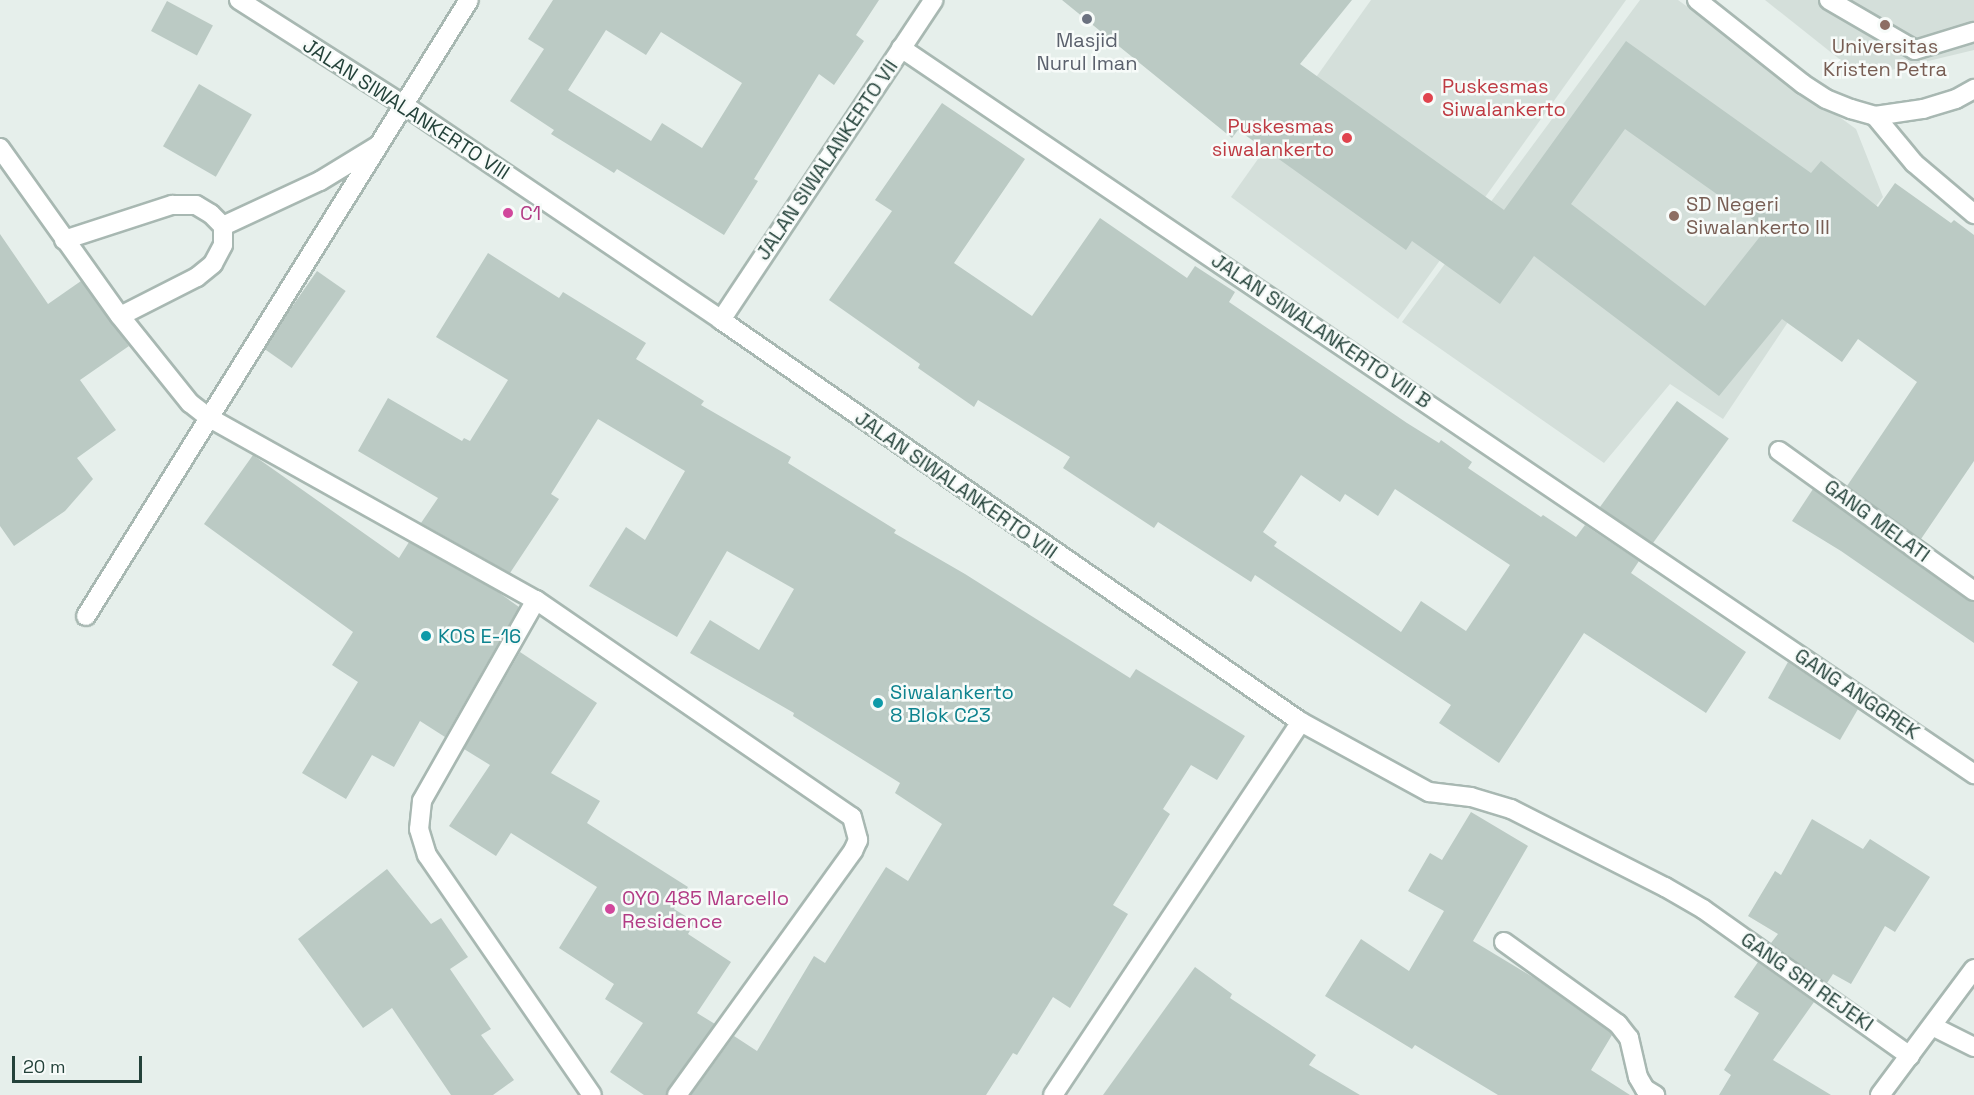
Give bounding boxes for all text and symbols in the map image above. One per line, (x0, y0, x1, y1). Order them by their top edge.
marker: Masjid Nurul Iman (1080, 12, 1094, 26)
marker: Universitas Kristen Petra (1878, 18, 1892, 32)
place label: Masjid Nurul Iman (1036, 28, 1138, 75)
street label: JALAN SIWALANKERTO VIII (298, 33, 514, 185)
place label: Universitas Kristen Petra (1823, 35, 1947, 82)
street label: JALAN SIWALANKERTO VII (751, 55, 903, 265)
place label: Puskesmas Siwalankerto (1442, 74, 1566, 121)
marker: Puskesmas Siwalankerto (1419, 89, 1437, 107)
place label: Puskesmas siwalankerto (1212, 114, 1334, 161)
marker: Puskesmas siwalankerto (1338, 129, 1356, 147)
place label: SD Negeri Siwalankerto III (1686, 192, 1830, 239)
place label: C1 (520, 201, 541, 225)
marker: C1 (501, 206, 515, 220)
marker: SD Negeri Siwalankerto III (1667, 209, 1681, 223)
street label: JALAN SIWALANKERTO VIII B (1206, 248, 1436, 414)
street label: JALAN SIWALANKERTO VIII (850, 406, 1062, 564)
street label: GANG MELATI (1820, 475, 1934, 567)
place label: KOS E-16 (438, 624, 521, 648)
marker: KOS E-16 (419, 629, 433, 643)
street label: GANG ANGGREK (1790, 643, 1924, 745)
place label: Siwalankerto 8 Blok C23 (890, 680, 1014, 727)
marker: Siwalankerto 8 Blok C23 (871, 696, 885, 710)
place label: OYO 485 Marcello Residence (622, 886, 789, 933)
marker: OYO 485 Marcello Residence (603, 902, 617, 916)
street label: GANG SRI REJEKI (1736, 927, 1878, 1037)
scale bar (15, 1044, 146, 1082)
text: 20 m (23, 1055, 66, 1078)

